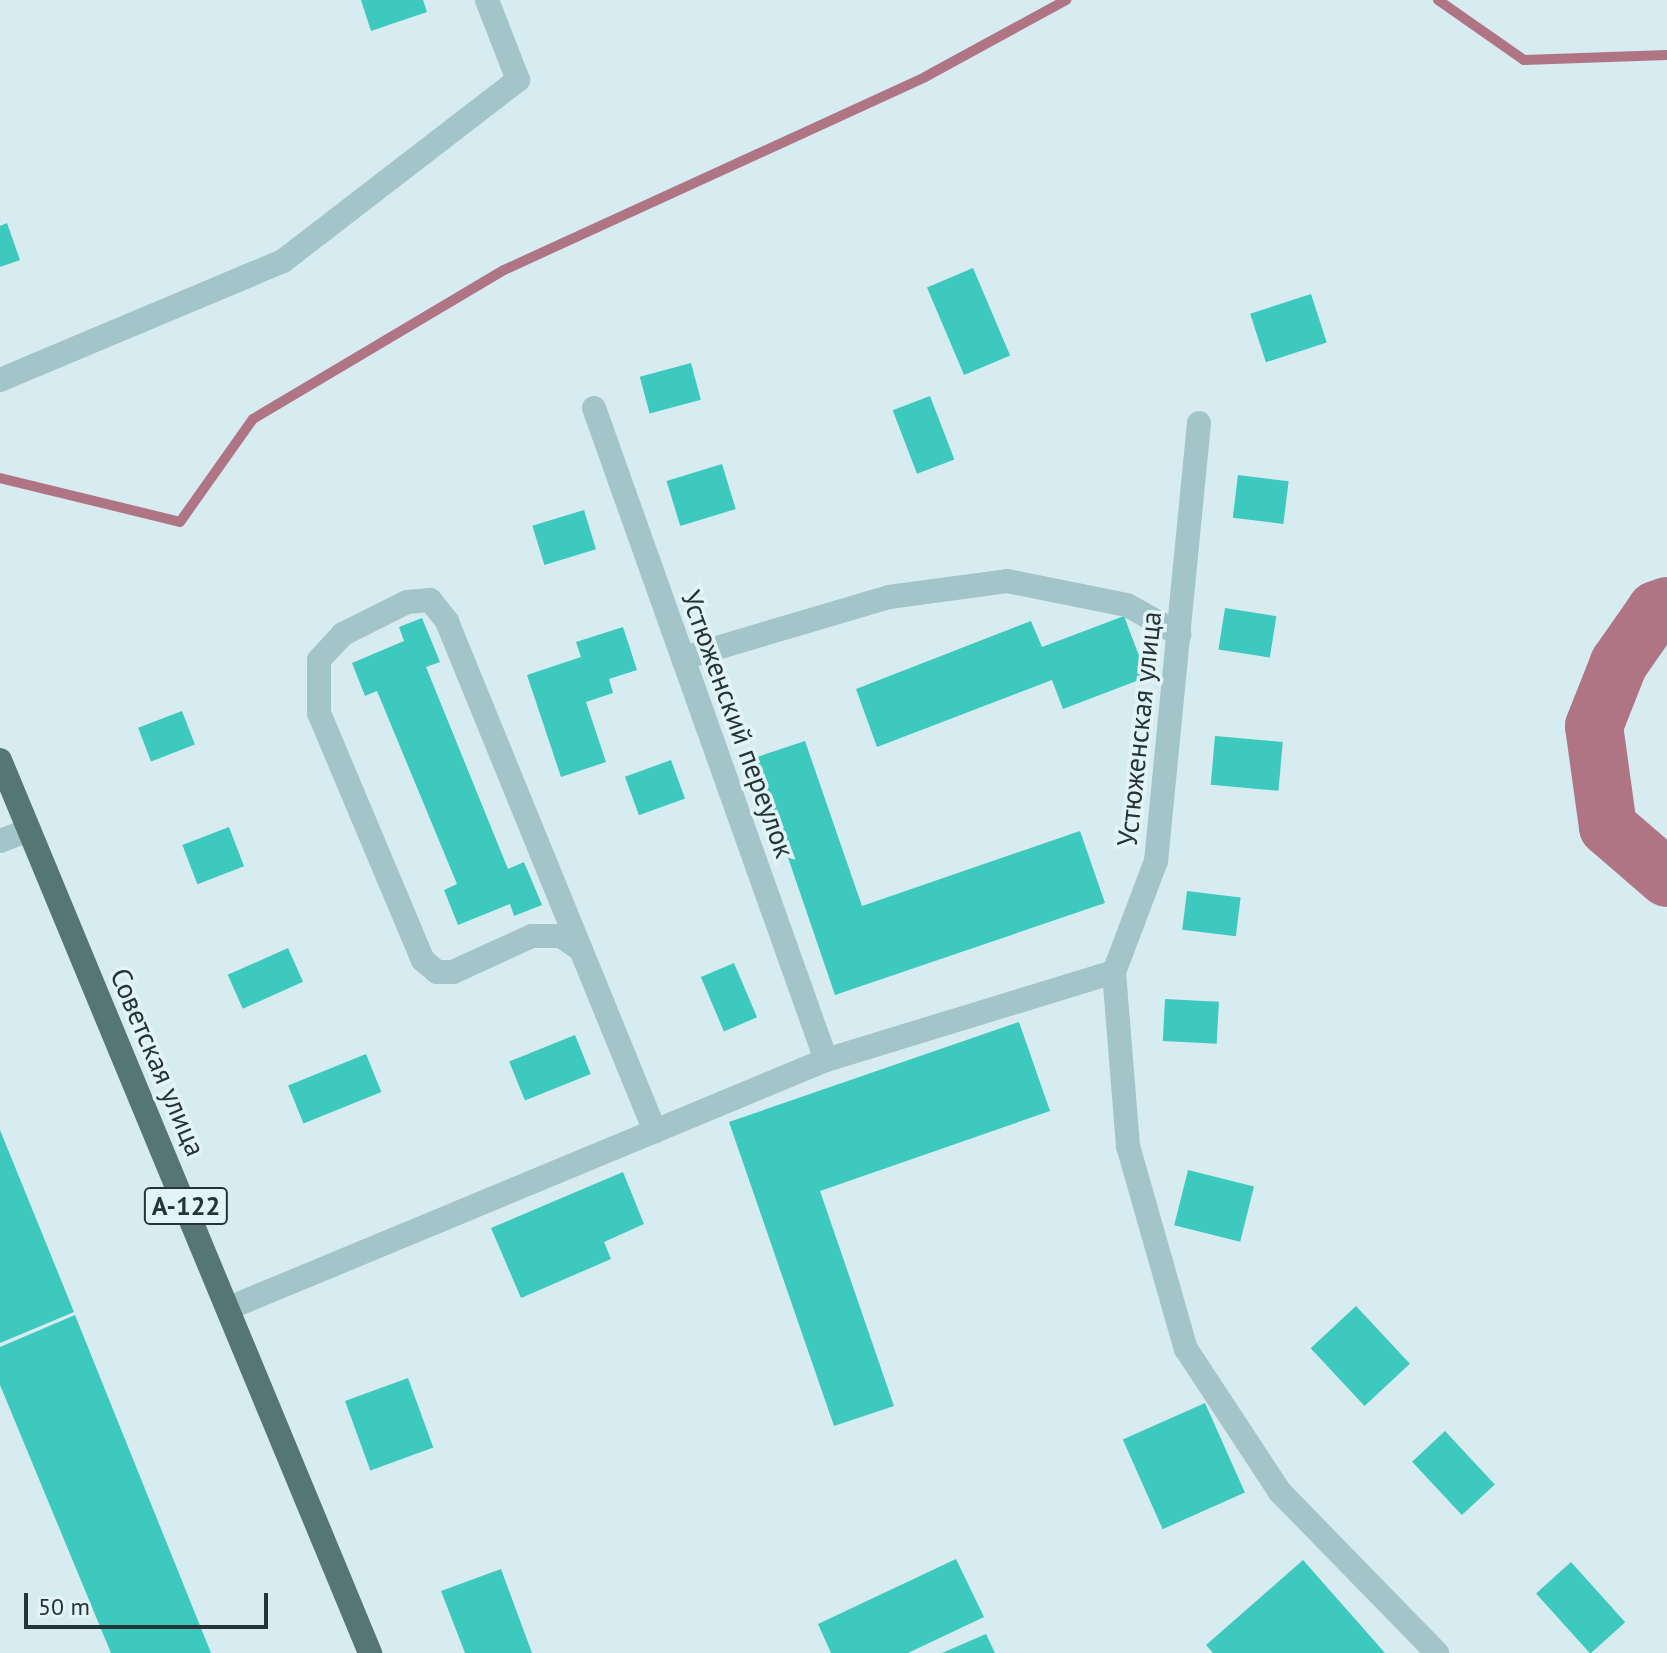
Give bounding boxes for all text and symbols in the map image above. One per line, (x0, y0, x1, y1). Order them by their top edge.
street label: Устюженский переулок (674, 586, 802, 862)
street label: Устюженская улица (1110, 610, 1168, 848)
street label: Советская улица (103, 963, 213, 1161)
road number: А-122 (142, 1184, 230, 1228)
scale bar (28, 1577, 272, 1627)
text: 50 m (38, 1591, 90, 1622)

